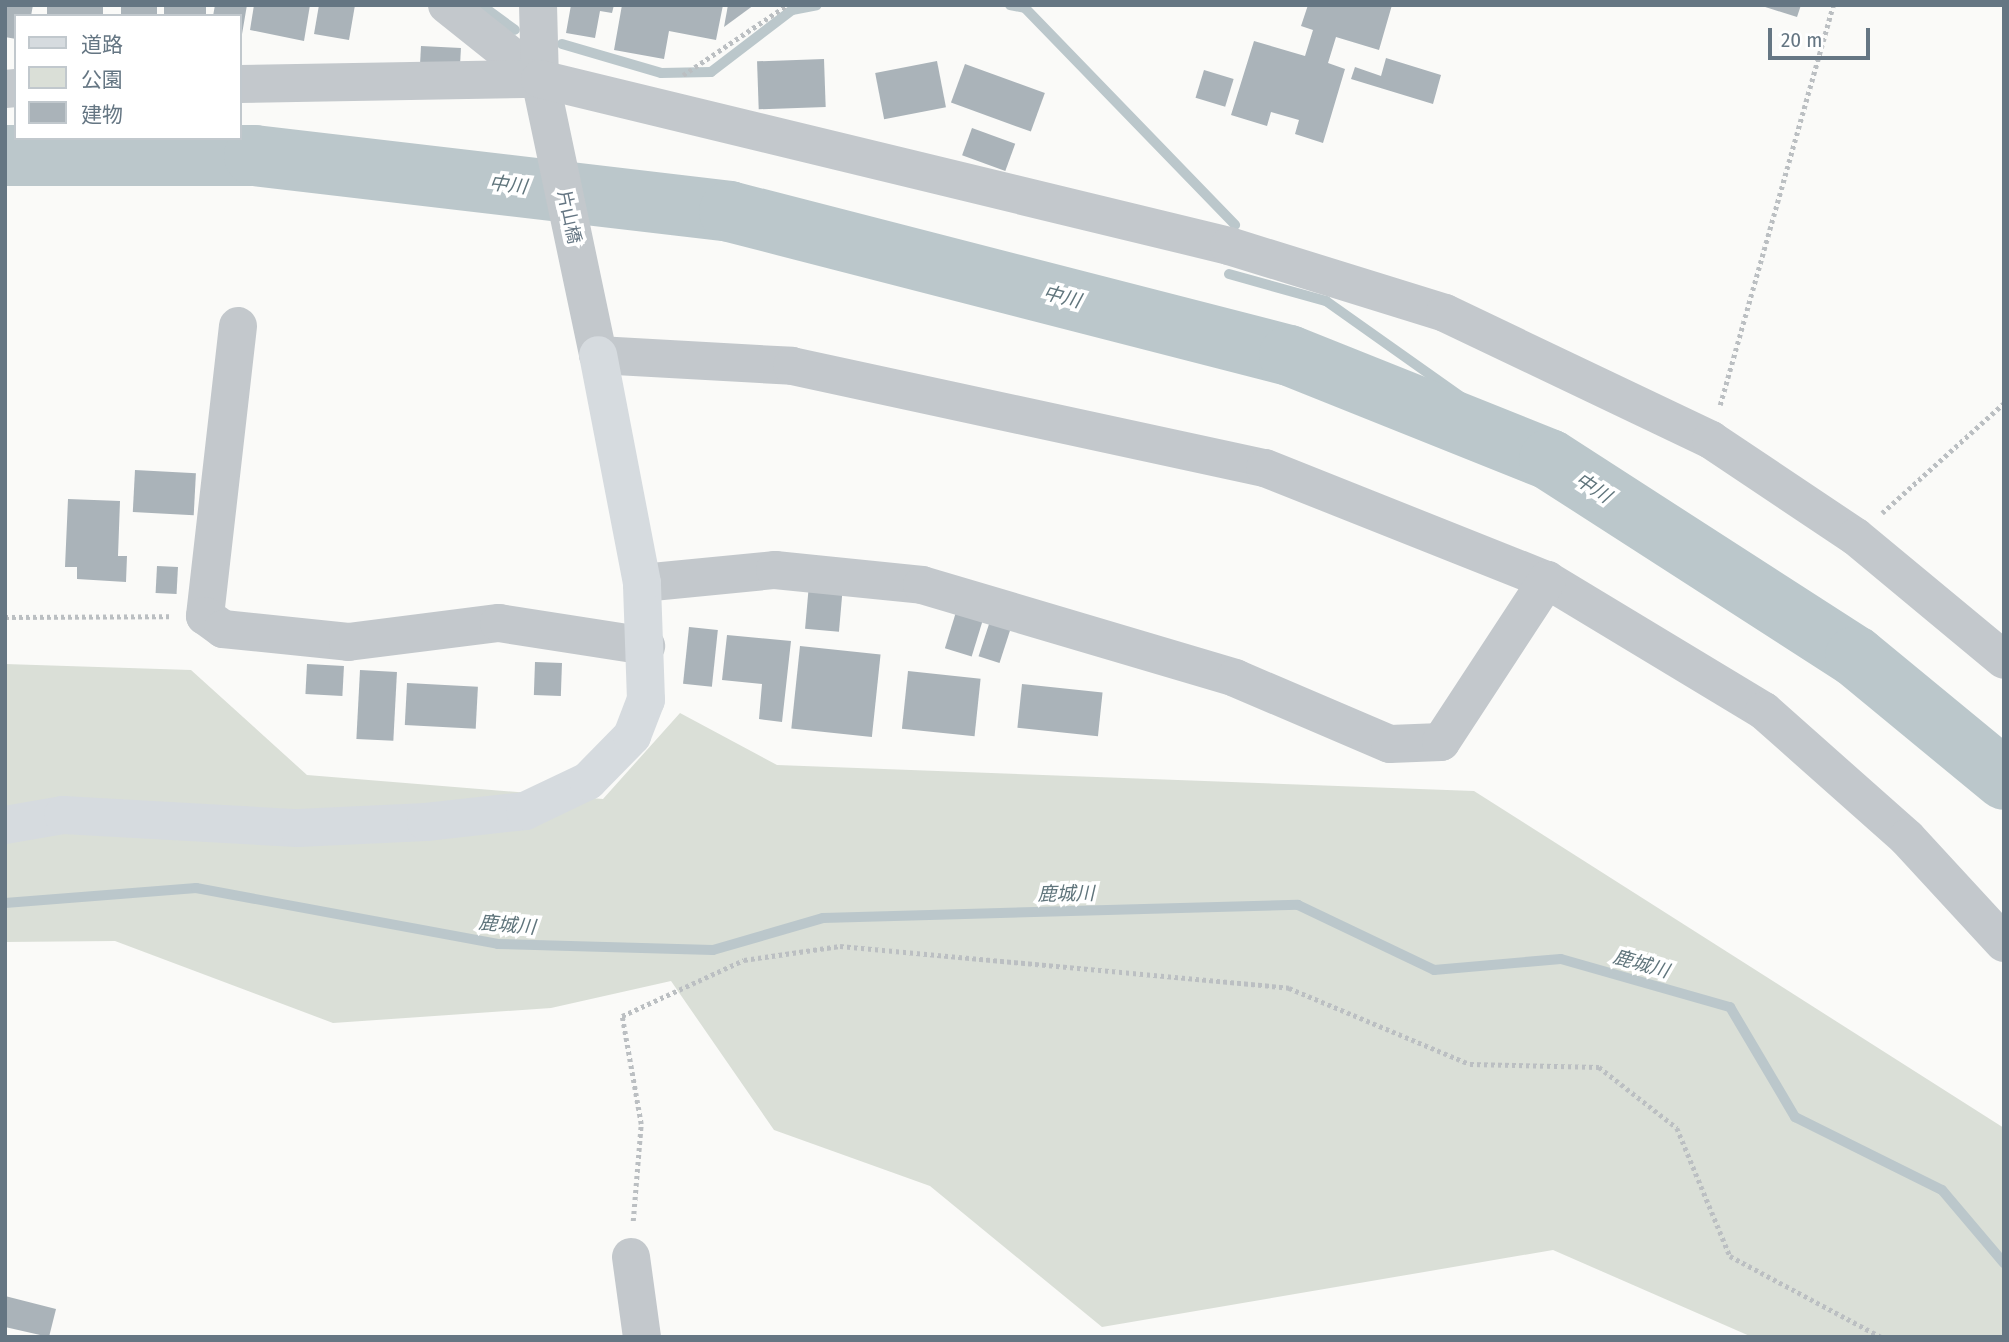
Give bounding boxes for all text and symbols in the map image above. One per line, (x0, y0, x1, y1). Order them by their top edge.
legend (14, 14, 242, 140)
scale bar (1771, 14, 1872, 58)
text: 20 m (1781, 27, 1822, 53)
text: 道路 (81, 32, 123, 58)
text: 公園 (81, 67, 123, 93)
text: 建物 (81, 102, 123, 128)
water label: 中川 (488, 171, 528, 199)
street label: 片山橋 (553, 188, 585, 246)
water label: 中川 (1041, 281, 1083, 313)
water label: 中川 (1571, 468, 1615, 508)
water label: 鹿城川 (1037, 882, 1095, 906)
water label: 鹿城川 (478, 911, 536, 939)
water label: 鹿城川 (1610, 945, 1672, 983)

